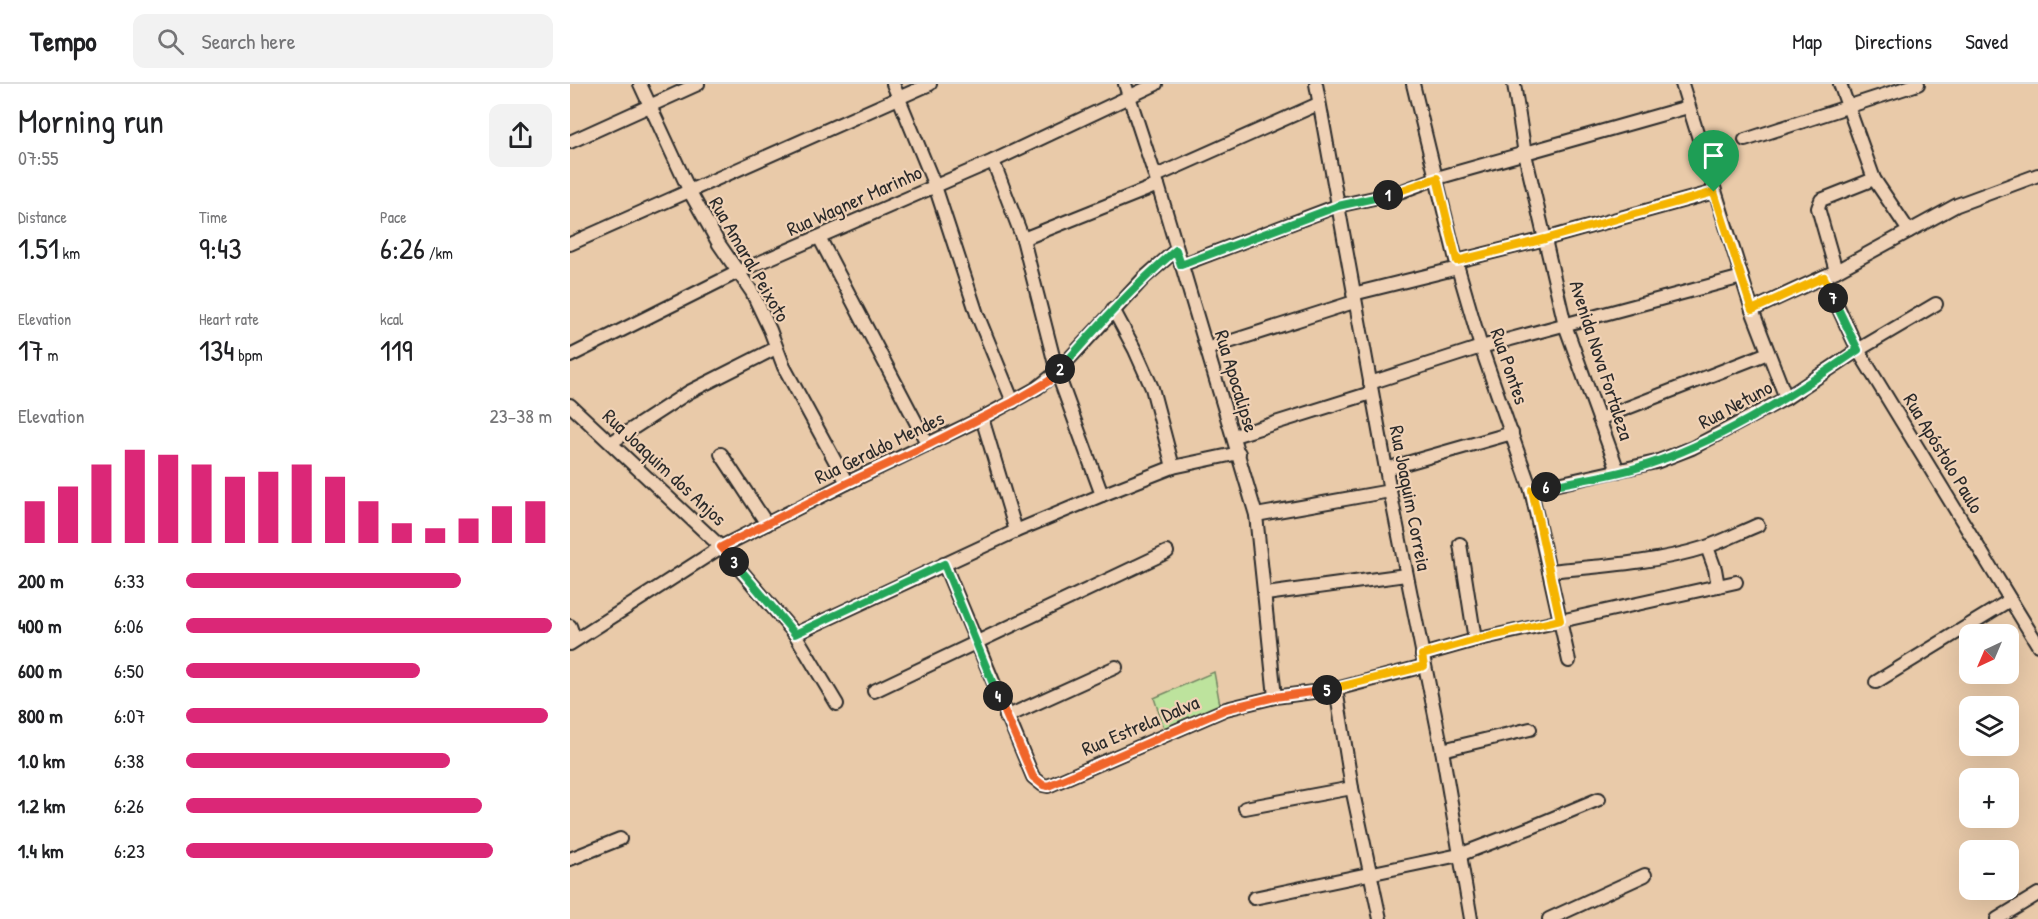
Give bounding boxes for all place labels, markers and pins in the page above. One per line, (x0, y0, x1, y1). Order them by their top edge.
pin (1688, 130, 1739, 192)
pin: 1 (1373, 180, 1403, 210)
pin: 7 (1818, 283, 1848, 313)
pin: 2 (1045, 354, 1075, 384)
pin: 6 (1531, 472, 1561, 502)
pin: 3 (719, 547, 749, 577)
pin: 5 (1312, 675, 1342, 705)
pin: 4 (983, 681, 1013, 711)

